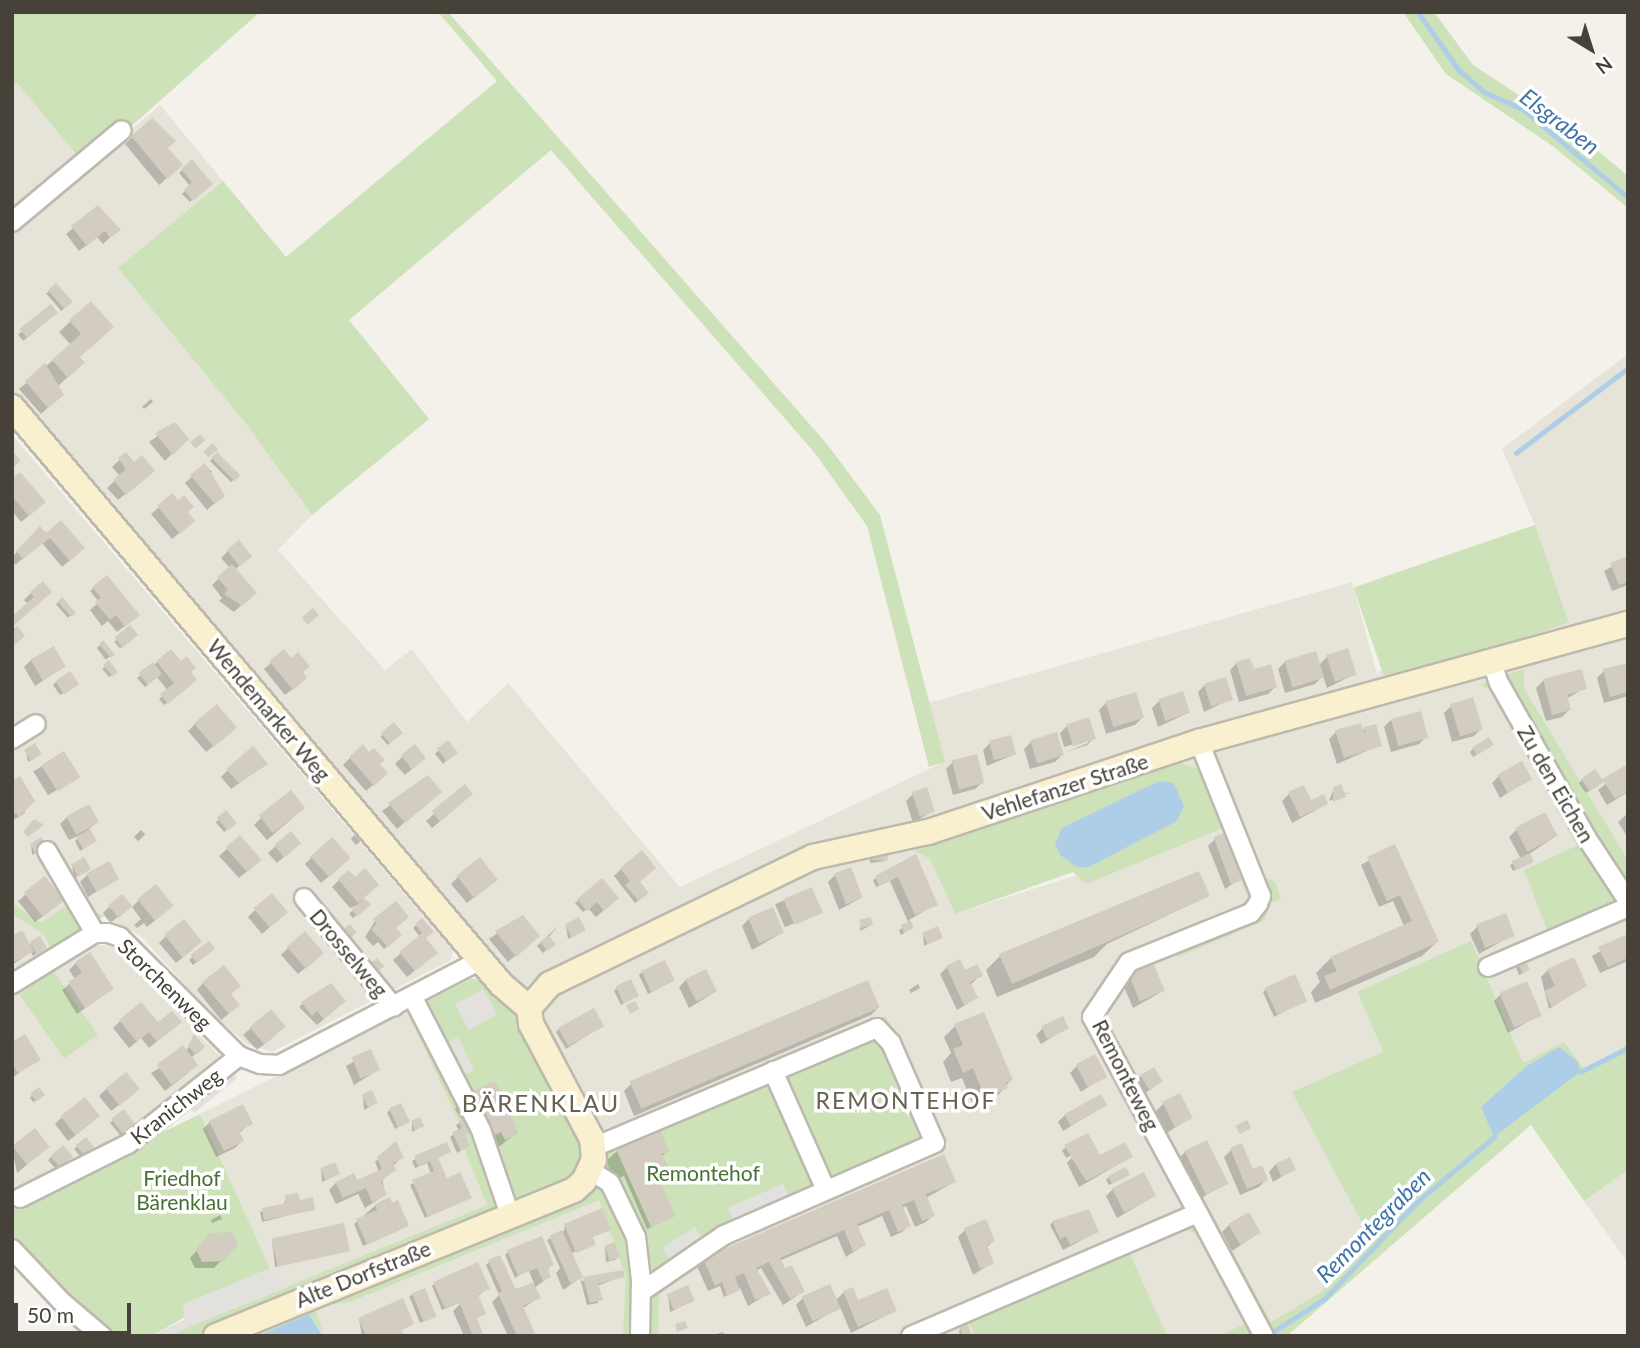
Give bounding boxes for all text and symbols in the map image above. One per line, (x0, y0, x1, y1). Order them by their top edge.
north arrow (1556, 14, 1626, 84)
text: N (1591, 52, 1617, 80)
water label: Elsgraben (1515, 82, 1605, 160)
street label: Wendemarker Weg (202, 634, 336, 786)
street label: Zu den Eichen (1512, 721, 1600, 847)
street label: Vehlefanzer Straße (978, 748, 1152, 826)
street label: Drosselweg (305, 904, 393, 1002)
street label: Storchenweg (113, 933, 217, 1035)
street label: Remonteweg (1087, 1015, 1165, 1135)
street label: Kranichweg (125, 1063, 227, 1149)
district label: REMONTEHOF (817, 1086, 995, 1114)
district label: BÄRENKLAU (463, 1089, 619, 1117)
park label: Remontehof (646, 1160, 760, 1186)
water label: Remontegraben (1310, 1162, 1436, 1288)
park label: Friedhof Bärenklau (136, 1165, 228, 1215)
street label: Alte Dorfstraße (292, 1235, 434, 1313)
scale bar (18, 1288, 135, 1332)
text: 50 m (27, 1302, 74, 1327)

